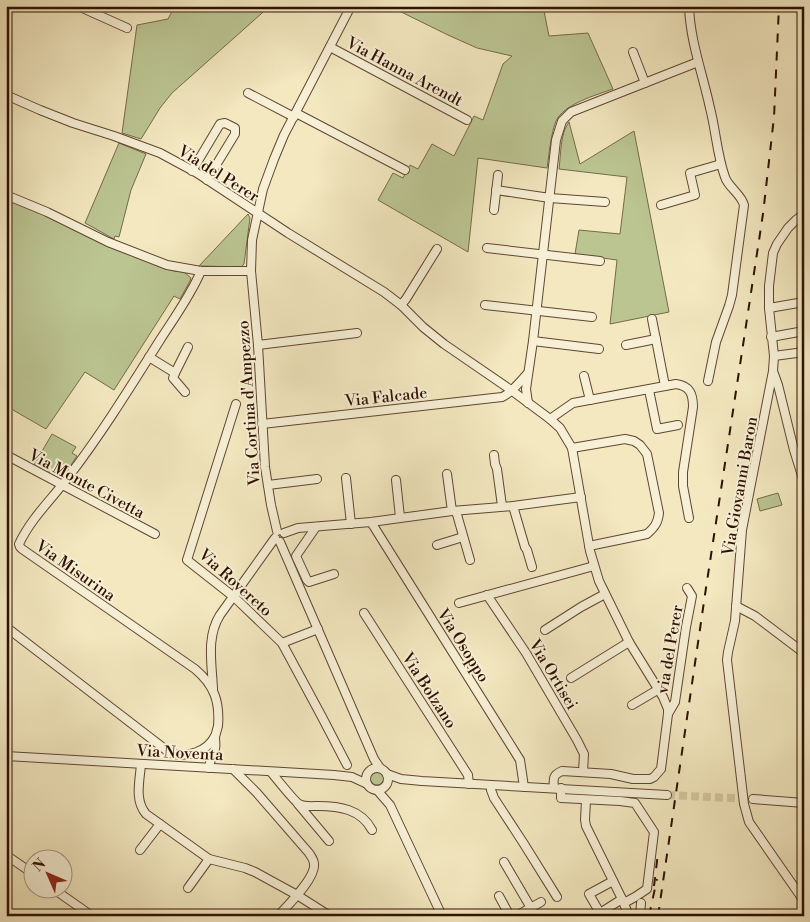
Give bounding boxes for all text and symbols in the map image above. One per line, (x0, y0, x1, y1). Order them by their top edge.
street label: Via Hanna Arendt (342, 32, 466, 111)
street label: Via del Perer (173, 140, 263, 207)
street label: Via Cortina d'Ampezzo (233, 320, 265, 487)
street label: Via Falcade (343, 383, 428, 411)
street label: Via Giovanni Baron (718, 414, 762, 558)
street label: Via Monte Civetta (24, 444, 149, 523)
street label: Via Misurina (31, 535, 120, 606)
street label: Via Rovereto (194, 544, 276, 621)
street label: via del Perer (652, 603, 688, 696)
street label: Via Osoppo (432, 604, 494, 686)
street label: Via Ortisei (524, 635, 582, 713)
street label: Via Bolzano (397, 648, 461, 732)
street label: Via Noventa (135, 741, 225, 765)
north arrow (22, 850, 72, 900)
text: N (29, 855, 50, 876)

